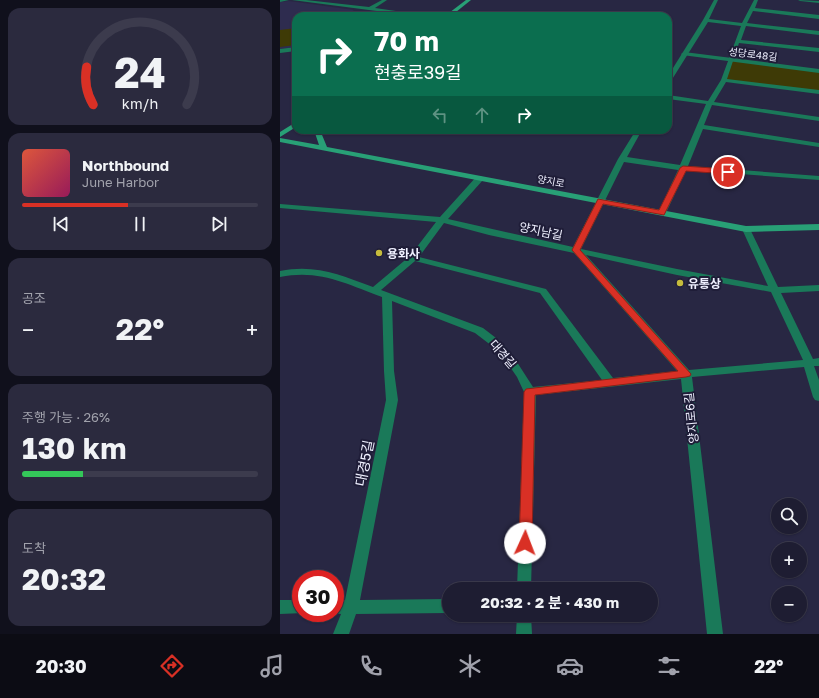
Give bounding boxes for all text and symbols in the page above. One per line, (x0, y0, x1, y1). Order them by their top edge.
text: 70 m (374, 24, 439, 57)
icon: right (308, 28, 360, 80)
street label: 성당로48길 (728, 45, 778, 63)
text: 24 (114, 46, 166, 96)
text: 현충로39길 (374, 61, 462, 83)
text: km/h (122, 94, 158, 111)
icon: left (429, 104, 451, 126)
icon: ahead (471, 104, 493, 126)
icon: right (513, 104, 535, 126)
pin (711, 155, 745, 189)
text: Northbound (82, 156, 169, 174)
icon: arrive (717, 161, 739, 183)
street label: 양지로 (536, 172, 566, 190)
text: June Harbor (82, 174, 159, 190)
icon: previous (50, 213, 72, 235)
icon: pause (129, 213, 151, 235)
icon: next (208, 213, 230, 235)
street label: 양지남길 (518, 219, 564, 243)
place label: 용화사 (387, 246, 420, 261)
marker: 용화사 (374, 248, 384, 258)
place label: 유통상 (688, 276, 721, 291)
marker: 유통상 (675, 278, 685, 288)
text: 공조 (22, 290, 46, 306)
text: 22° (116, 311, 164, 347)
text: − (22, 316, 34, 343)
text: + (246, 316, 258, 343)
street label: 대경길 (486, 337, 520, 371)
street label: 양지로6길 (681, 392, 701, 444)
text: 주행 가능 · 26% (22, 409, 110, 425)
text: 130 km (22, 430, 126, 466)
street label: 대경5길 (351, 438, 377, 488)
map controls (771, 498, 807, 622)
button: search (771, 498, 807, 534)
position arrow (504, 522, 546, 564)
text: 도착 (22, 540, 46, 556)
button: + (771, 542, 807, 578)
text: 20:32 (22, 561, 106, 597)
speed limit sign: 30 (292, 570, 344, 622)
button: − (771, 586, 807, 622)
text: 20:32 · 2 분 · 430 m (481, 593, 619, 611)
icon: directions (158, 652, 186, 680)
icon: music (258, 652, 286, 680)
icon: phone (357, 652, 385, 680)
icon: climate (456, 652, 484, 680)
icon: car (556, 652, 584, 680)
icon: filters (655, 652, 683, 680)
text: 20:30 (36, 655, 87, 677)
text: 22° (754, 655, 783, 677)

